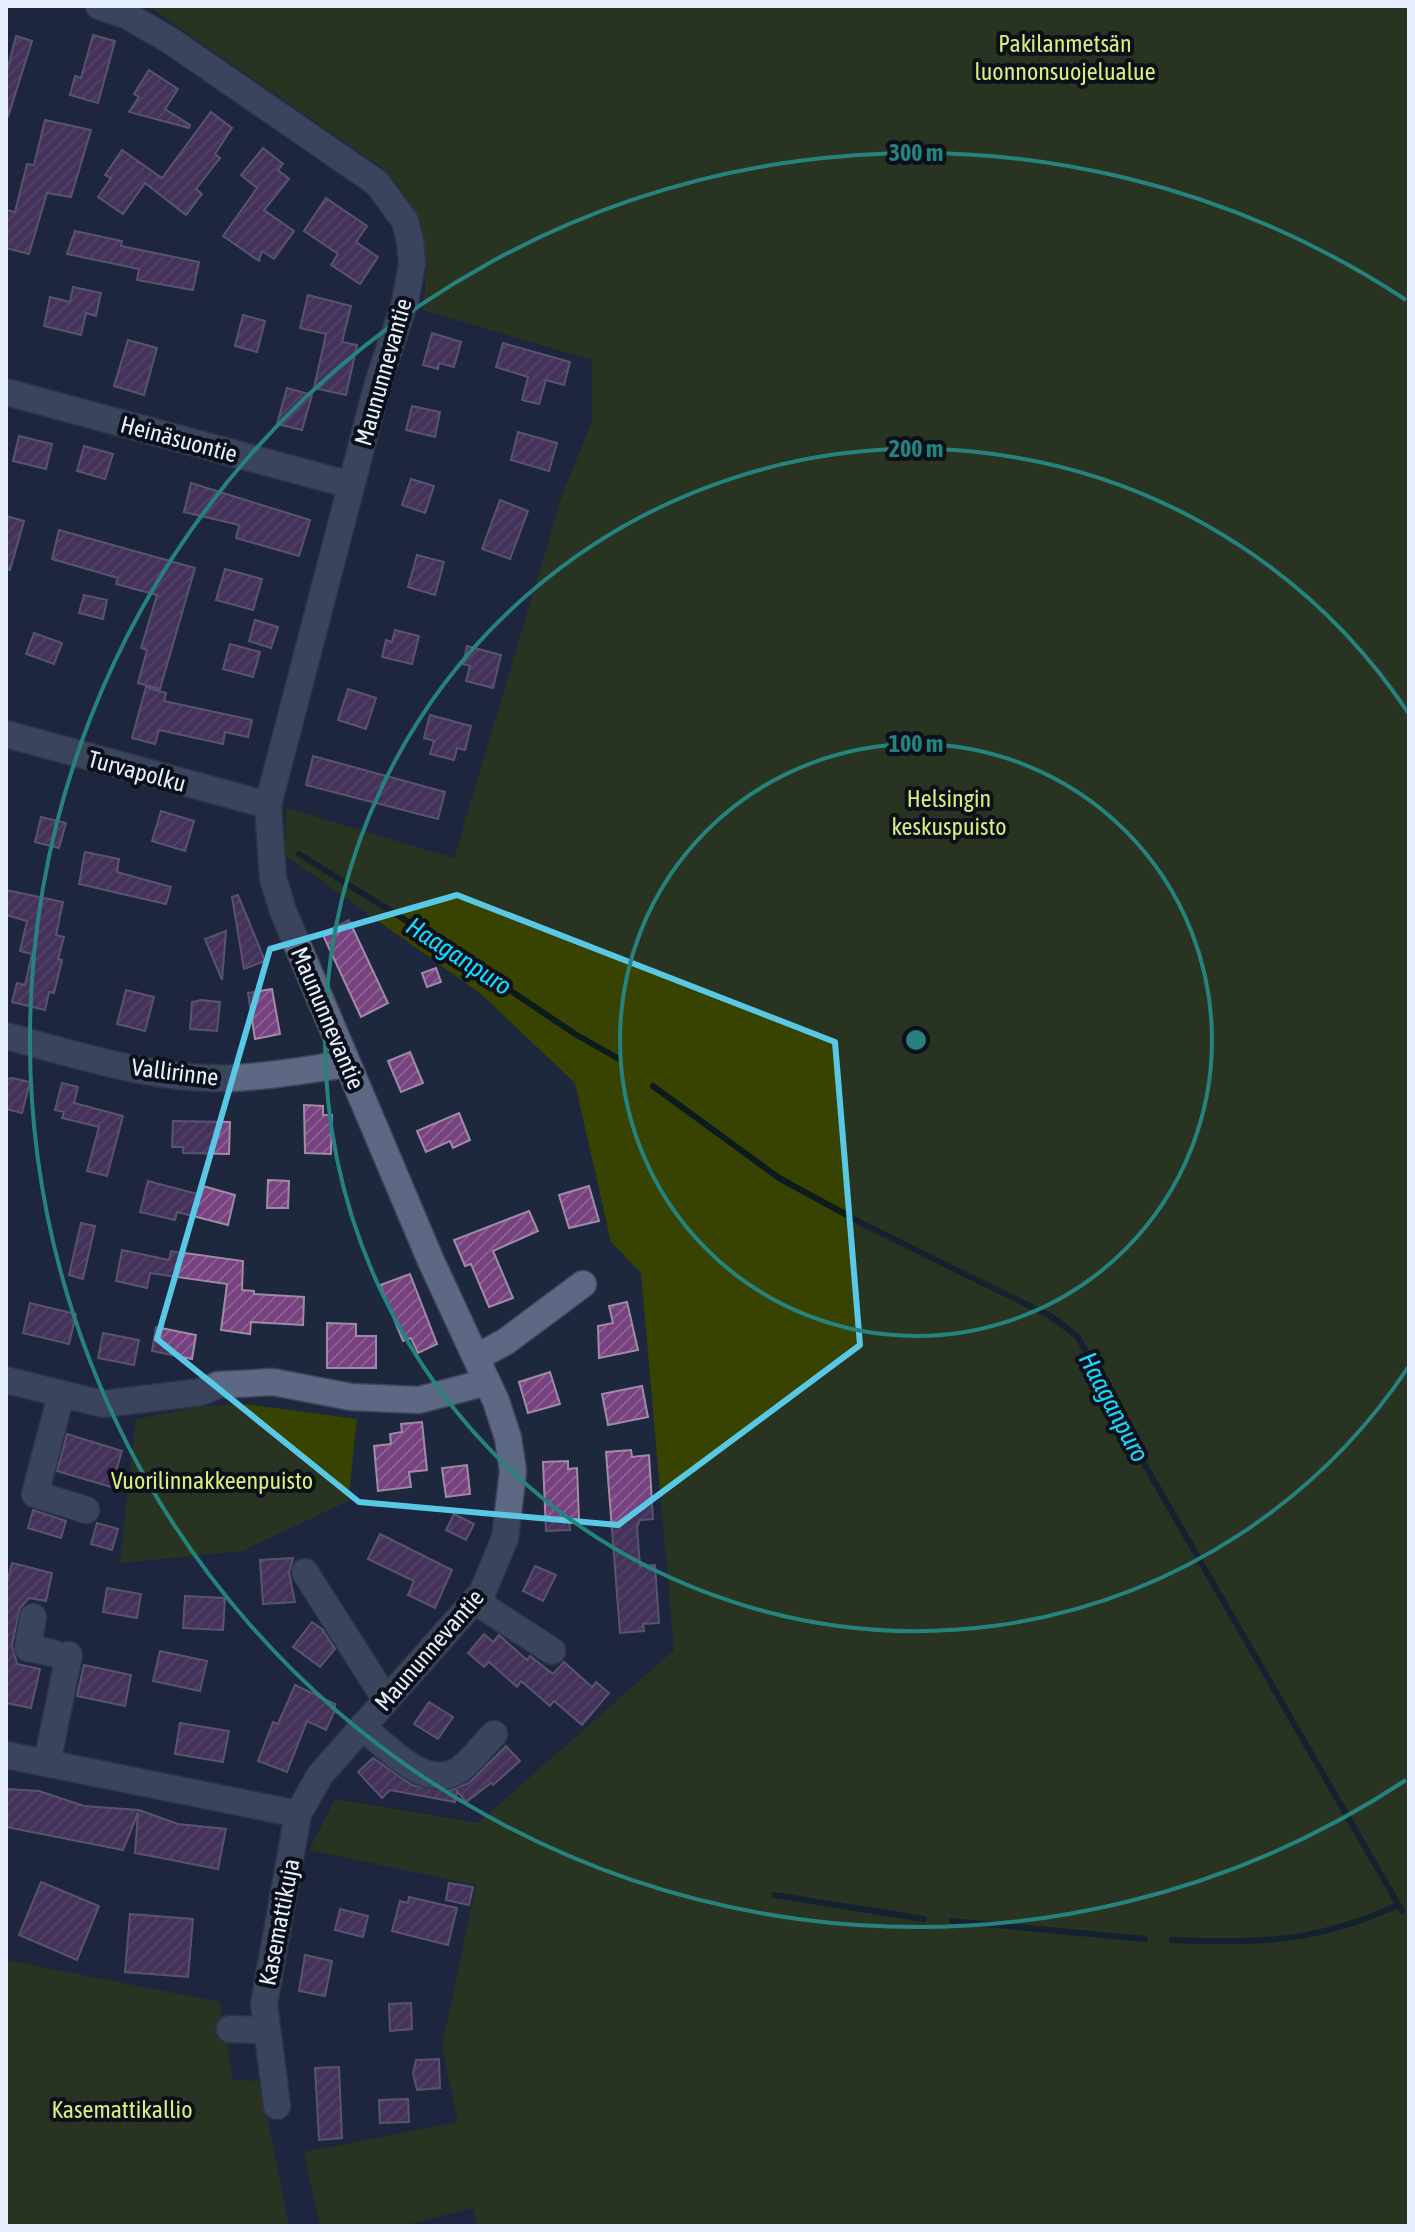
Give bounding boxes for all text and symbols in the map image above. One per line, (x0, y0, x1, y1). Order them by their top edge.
park label: Pakilanmetsän luonnonsuojelualue (974, 30, 1156, 85)
text: 300 m (889, 139, 943, 166)
street label: Maununnevantie (349, 295, 417, 449)
street label: Heinäsuontie (118, 410, 240, 468)
text: 200 m (889, 435, 943, 462)
text: 100 m (889, 730, 943, 757)
street label: Turvapolku (85, 745, 189, 797)
park label: Helsingin keskuspuisto (892, 785, 1006, 840)
water label: Haaganpuro (401, 911, 517, 1001)
street label: Maununnevantie (286, 943, 370, 1093)
centre of rings (902, 1026, 930, 1054)
street label: Vallirinne (130, 1053, 220, 1091)
water label: Haaganpuro (1073, 1347, 1155, 1467)
park label: Vuorilinnakkeenpuisto (111, 1467, 313, 1494)
street label: Maununnevantie (369, 1584, 489, 1716)
street label: Kasemattikuja (253, 1856, 305, 1988)
park label: Kasemattikallio (52, 2096, 192, 2123)

